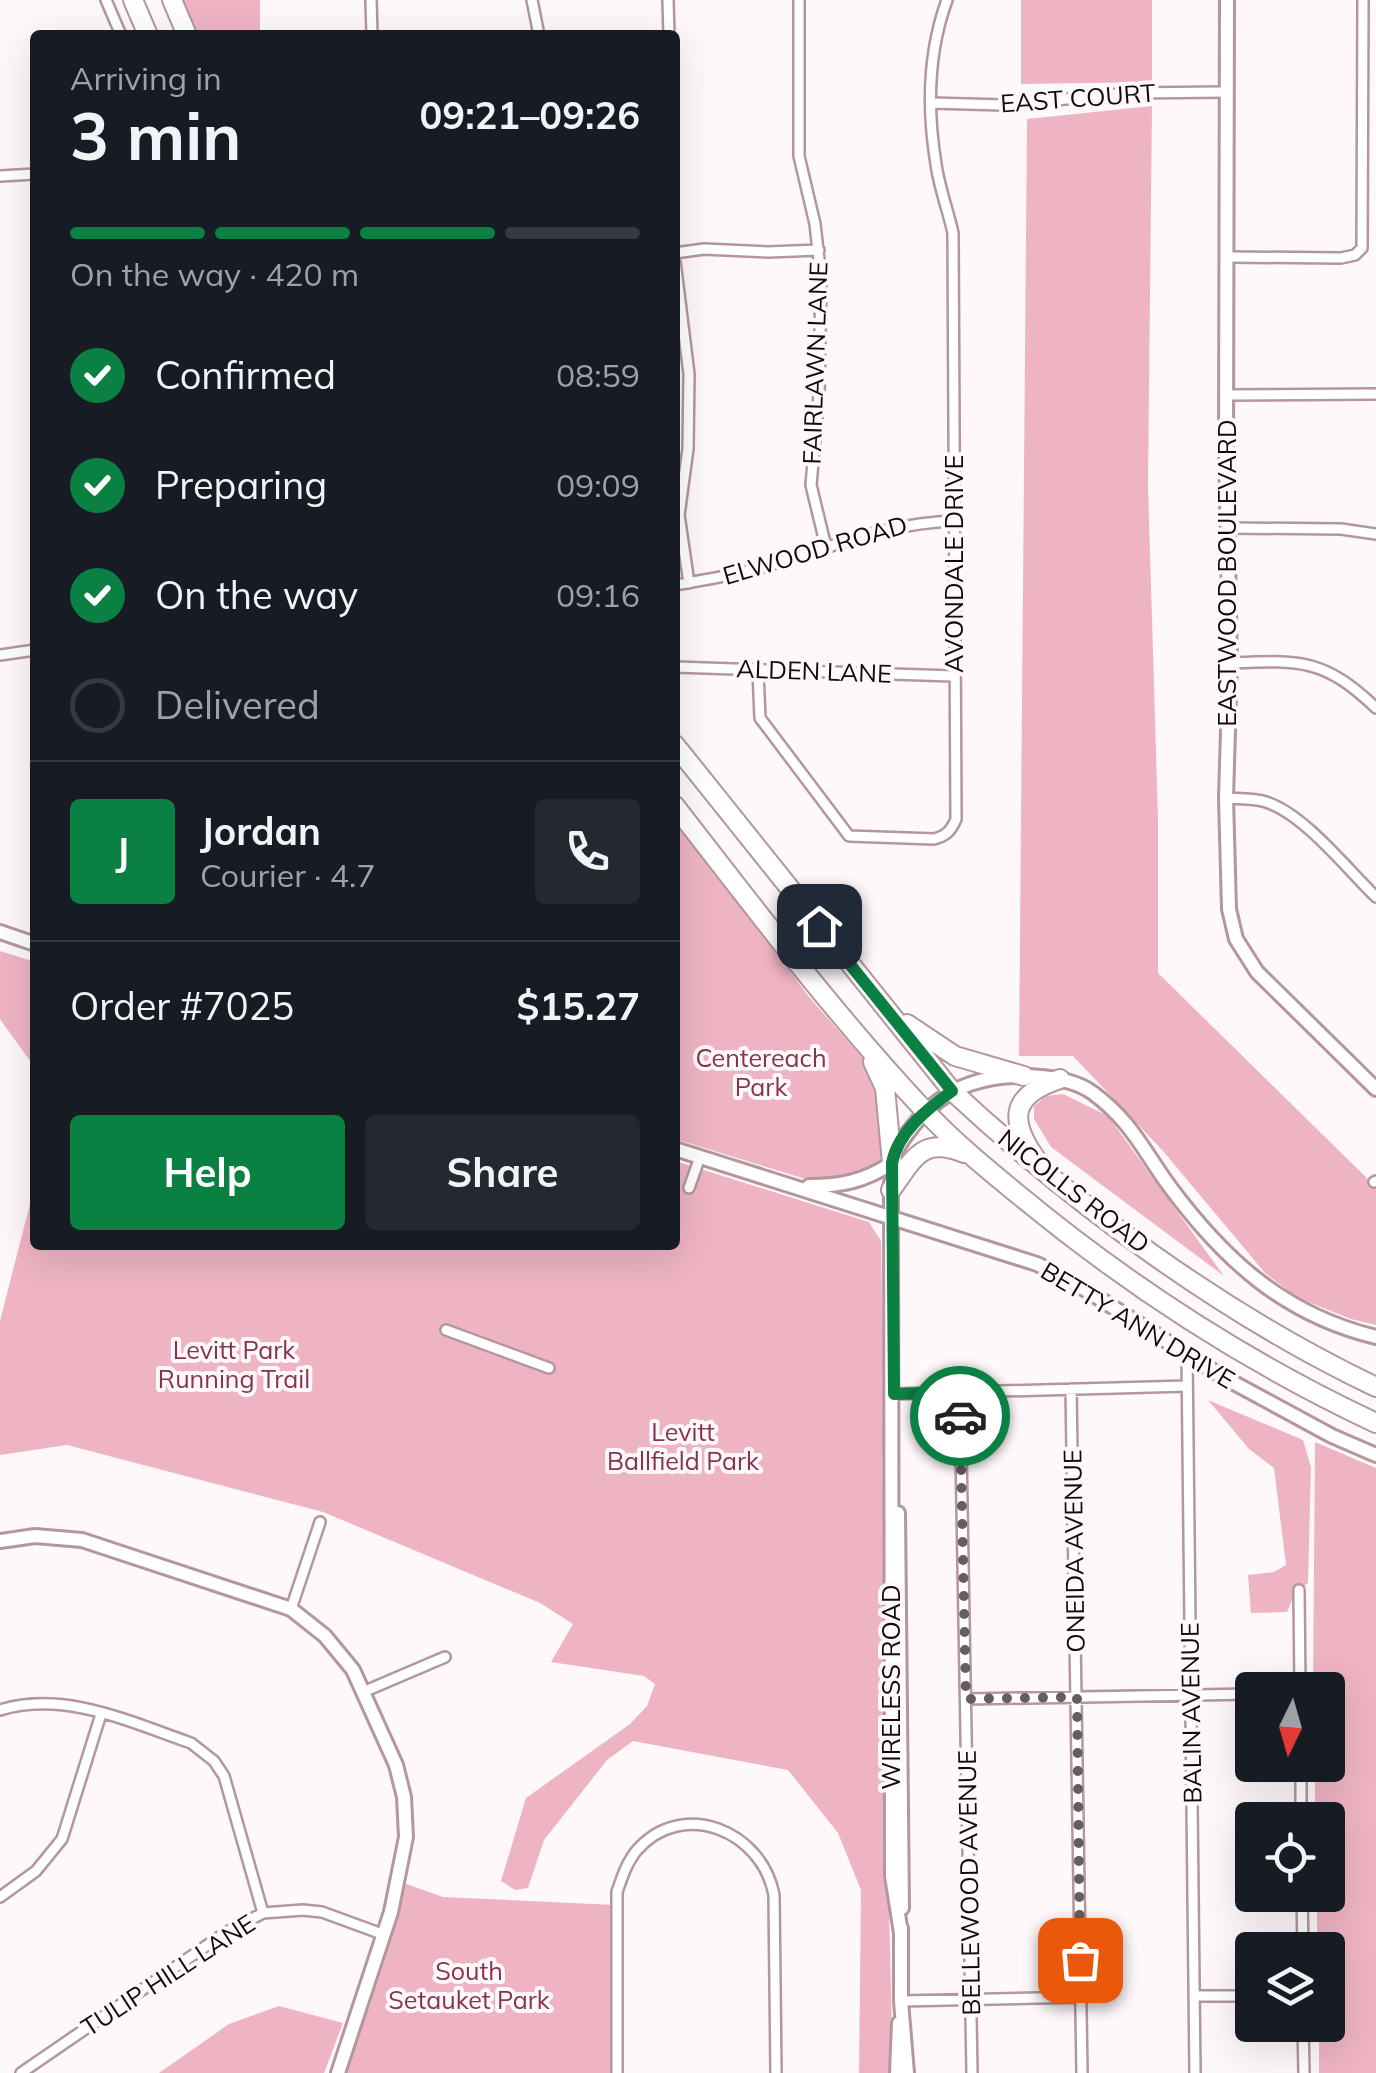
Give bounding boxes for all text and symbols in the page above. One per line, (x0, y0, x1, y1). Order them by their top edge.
text: Arriving in (70, 58, 222, 98)
street label: EAST COURT (999, 77, 1157, 118)
text: 09:21–09:26 (420, 91, 640, 139)
text: 3 min (70, 95, 241, 176)
text: On the way · 420 m (70, 254, 359, 294)
street label: FAIRLAWN LANE (795, 261, 834, 465)
icon: check (70, 348, 125, 403)
text: Confirmed (155, 351, 336, 399)
text: 08:59 (556, 355, 640, 395)
street label: EASTWOOD BOULEVARD (1211, 419, 1242, 727)
street label: AVONDALE DRIVE (938, 455, 969, 673)
icon: check (70, 458, 125, 513)
text: Preparing (155, 461, 327, 509)
text: 09:09 (556, 465, 640, 505)
street label: ELWOOD ROAD (719, 508, 911, 591)
icon: check (70, 568, 125, 623)
text: On the way (155, 571, 358, 619)
text: 09:16 (556, 575, 640, 615)
street label: ALDEN LANE (736, 652, 892, 689)
text: Delivered (155, 681, 320, 729)
button: phone (535, 799, 640, 904)
text: Jordan (200, 807, 321, 855)
text: J (116, 827, 129, 875)
text: Courier · 4.7 (200, 855, 376, 895)
pin (777, 884, 862, 969)
icon: home (792, 899, 847, 954)
text: Order #7025 (70, 982, 294, 1030)
text: $15.27 (517, 982, 640, 1030)
park label: Centereach Park (695, 1042, 827, 1102)
button: Help (70, 1115, 345, 1230)
button: Share (365, 1115, 640, 1230)
street label: NICOLLS ROAD (993, 1122, 1156, 1259)
street label: BETTY ANN DRIVE (1036, 1254, 1241, 1395)
park label: Levitt Park Running Trail (158, 1334, 310, 1394)
courier (910, 1366, 1010, 1466)
icon: car (933, 1389, 988, 1444)
park label: Levitt Ballfield Park (607, 1416, 760, 1476)
street label: ONEIDA AVENUE (1056, 1449, 1091, 1653)
street label: WIRELESS ROAD (875, 1584, 906, 1790)
street label: BALIN AVENUE (1173, 1622, 1208, 1804)
north arrow (1235, 1672, 1345, 1782)
map controls (1235, 1672, 1345, 2042)
street label: BELLEWOOD AVENUE (951, 1750, 986, 2016)
button: locate (1235, 1802, 1345, 1912)
street label: TULIP HILL LANE (75, 1907, 260, 2042)
pin (1038, 1918, 1123, 2003)
button: layers (1235, 1932, 1345, 2042)
icon: bag (1053, 1933, 1108, 1988)
park label: South Setauket Park (388, 1955, 551, 2015)

